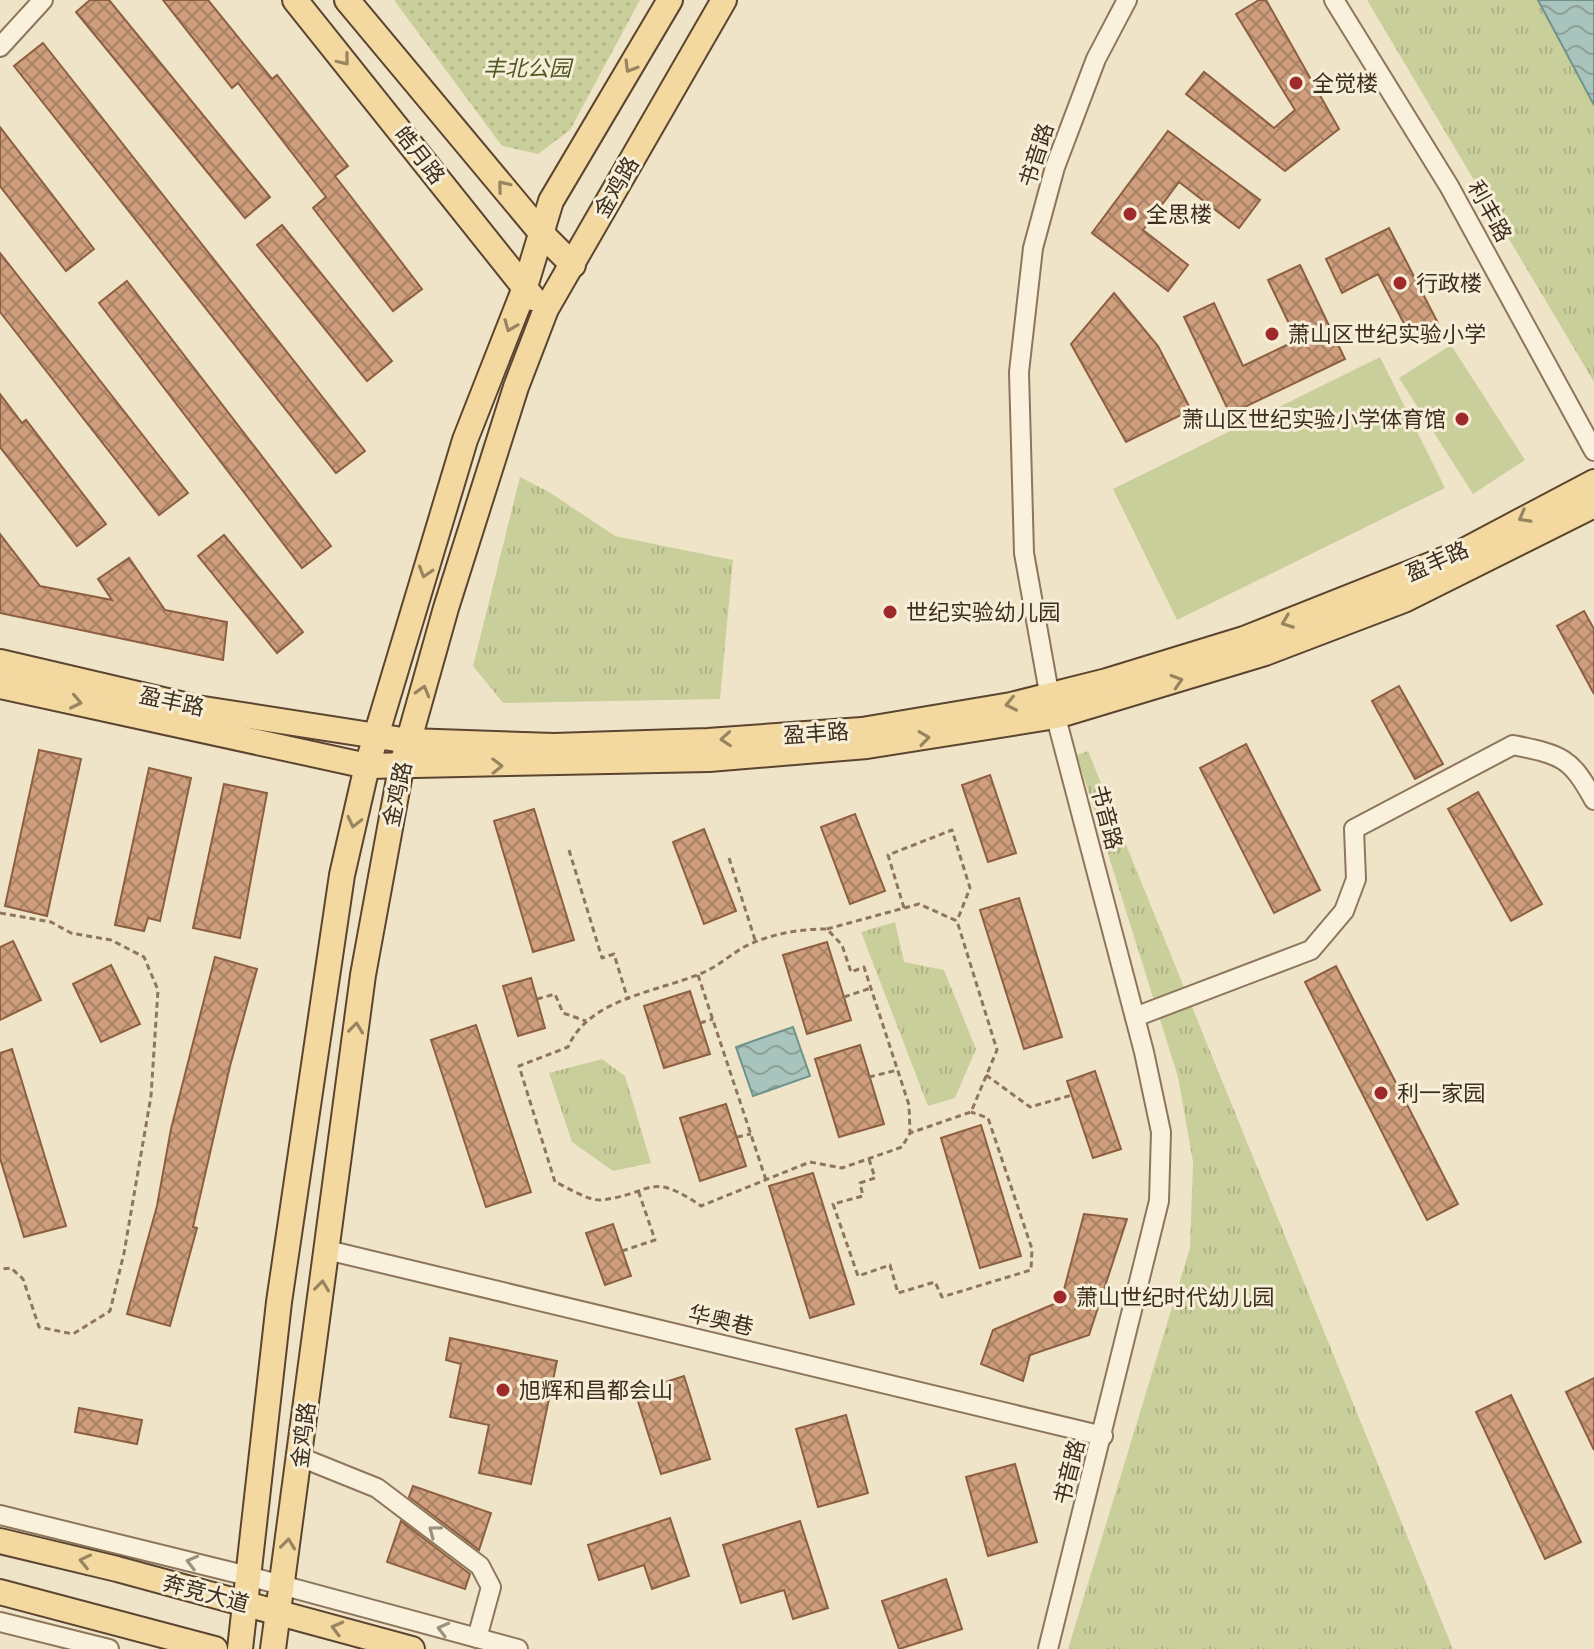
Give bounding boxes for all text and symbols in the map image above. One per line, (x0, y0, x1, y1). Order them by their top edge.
one-way arrow (335, 51, 349, 66)
park label: 丰北公园 (483, 55, 574, 82)
one-way arrow (624, 58, 640, 73)
place label: 全觉楼 (1312, 70, 1378, 97)
marker: 全觉楼 (1287, 74, 1305, 92)
street label: 书音路 (1013, 120, 1060, 191)
street label: 皓月路 (389, 121, 451, 190)
street label: 金鸡路 (588, 152, 645, 223)
street label: 利丰路 (1462, 176, 1517, 247)
one-way arrow (498, 181, 513, 195)
place label: 全思楼 (1146, 201, 1212, 228)
marker: 全思楼 (1121, 205, 1139, 223)
place label: 行政楼 (1416, 270, 1482, 297)
marker: 行政楼 (1391, 274, 1409, 292)
one-way arrow (503, 318, 519, 332)
place label: 萧山区世纪实验小学 (1288, 321, 1486, 348)
marker: 萧山区世纪实验小学 (1263, 325, 1281, 343)
place label: 萧山区世纪实验小学体育馆 (1182, 406, 1446, 433)
marker: 萧山区世纪实验小学体育馆 (1453, 410, 1471, 428)
one-way arrow (1518, 507, 1532, 522)
street label: 盈丰路 (1402, 536, 1473, 587)
one-way arrow (418, 565, 434, 579)
place label: 世纪实验幼儿园 (906, 599, 1060, 626)
marker: 世纪实验幼儿园 (881, 603, 899, 621)
one-way arrow (1281, 613, 1295, 629)
one-way arrow (1170, 674, 1184, 690)
street label: 盈丰路 (137, 681, 207, 722)
one-way arrow (414, 685, 430, 699)
one-way arrow (69, 693, 83, 710)
one-way arrow (1005, 695, 1018, 712)
street label: 盈丰路 (782, 718, 850, 749)
one-way arrow (719, 730, 732, 747)
one-way arrow (917, 730, 931, 747)
one-way arrow (491, 757, 504, 775)
street label: 金鸡路 (377, 759, 418, 829)
street label: 书音路 (1085, 782, 1128, 853)
one-way arrow (346, 815, 363, 828)
one-way arrow (347, 1022, 364, 1035)
place label: 利一家园 (1397, 1080, 1485, 1107)
marker: 利一家园 (1372, 1084, 1390, 1102)
one-way arrow (313, 1279, 330, 1293)
place label: 萧山世纪时代幼儿园 (1076, 1284, 1274, 1311)
marker: 萧山世纪时代幼儿园 (1051, 1288, 1069, 1306)
street label: 华奥巷 (686, 1300, 756, 1341)
place label: 旭辉和昌都会山 (519, 1377, 673, 1404)
marker: 旭辉和昌都会山 (494, 1381, 512, 1399)
street label: 金鸡路 (286, 1401, 321, 1469)
street label: 书音路 (1048, 1437, 1091, 1507)
one-way arrow (428, 1527, 443, 1541)
one-way arrow (280, 1537, 297, 1550)
one-way arrow (79, 1554, 93, 1571)
one-way arrow (185, 1554, 199, 1571)
street label: 奔竞大道 (160, 1569, 252, 1618)
one-way arrow (330, 1621, 344, 1638)
one-way arrow (436, 1621, 450, 1638)

